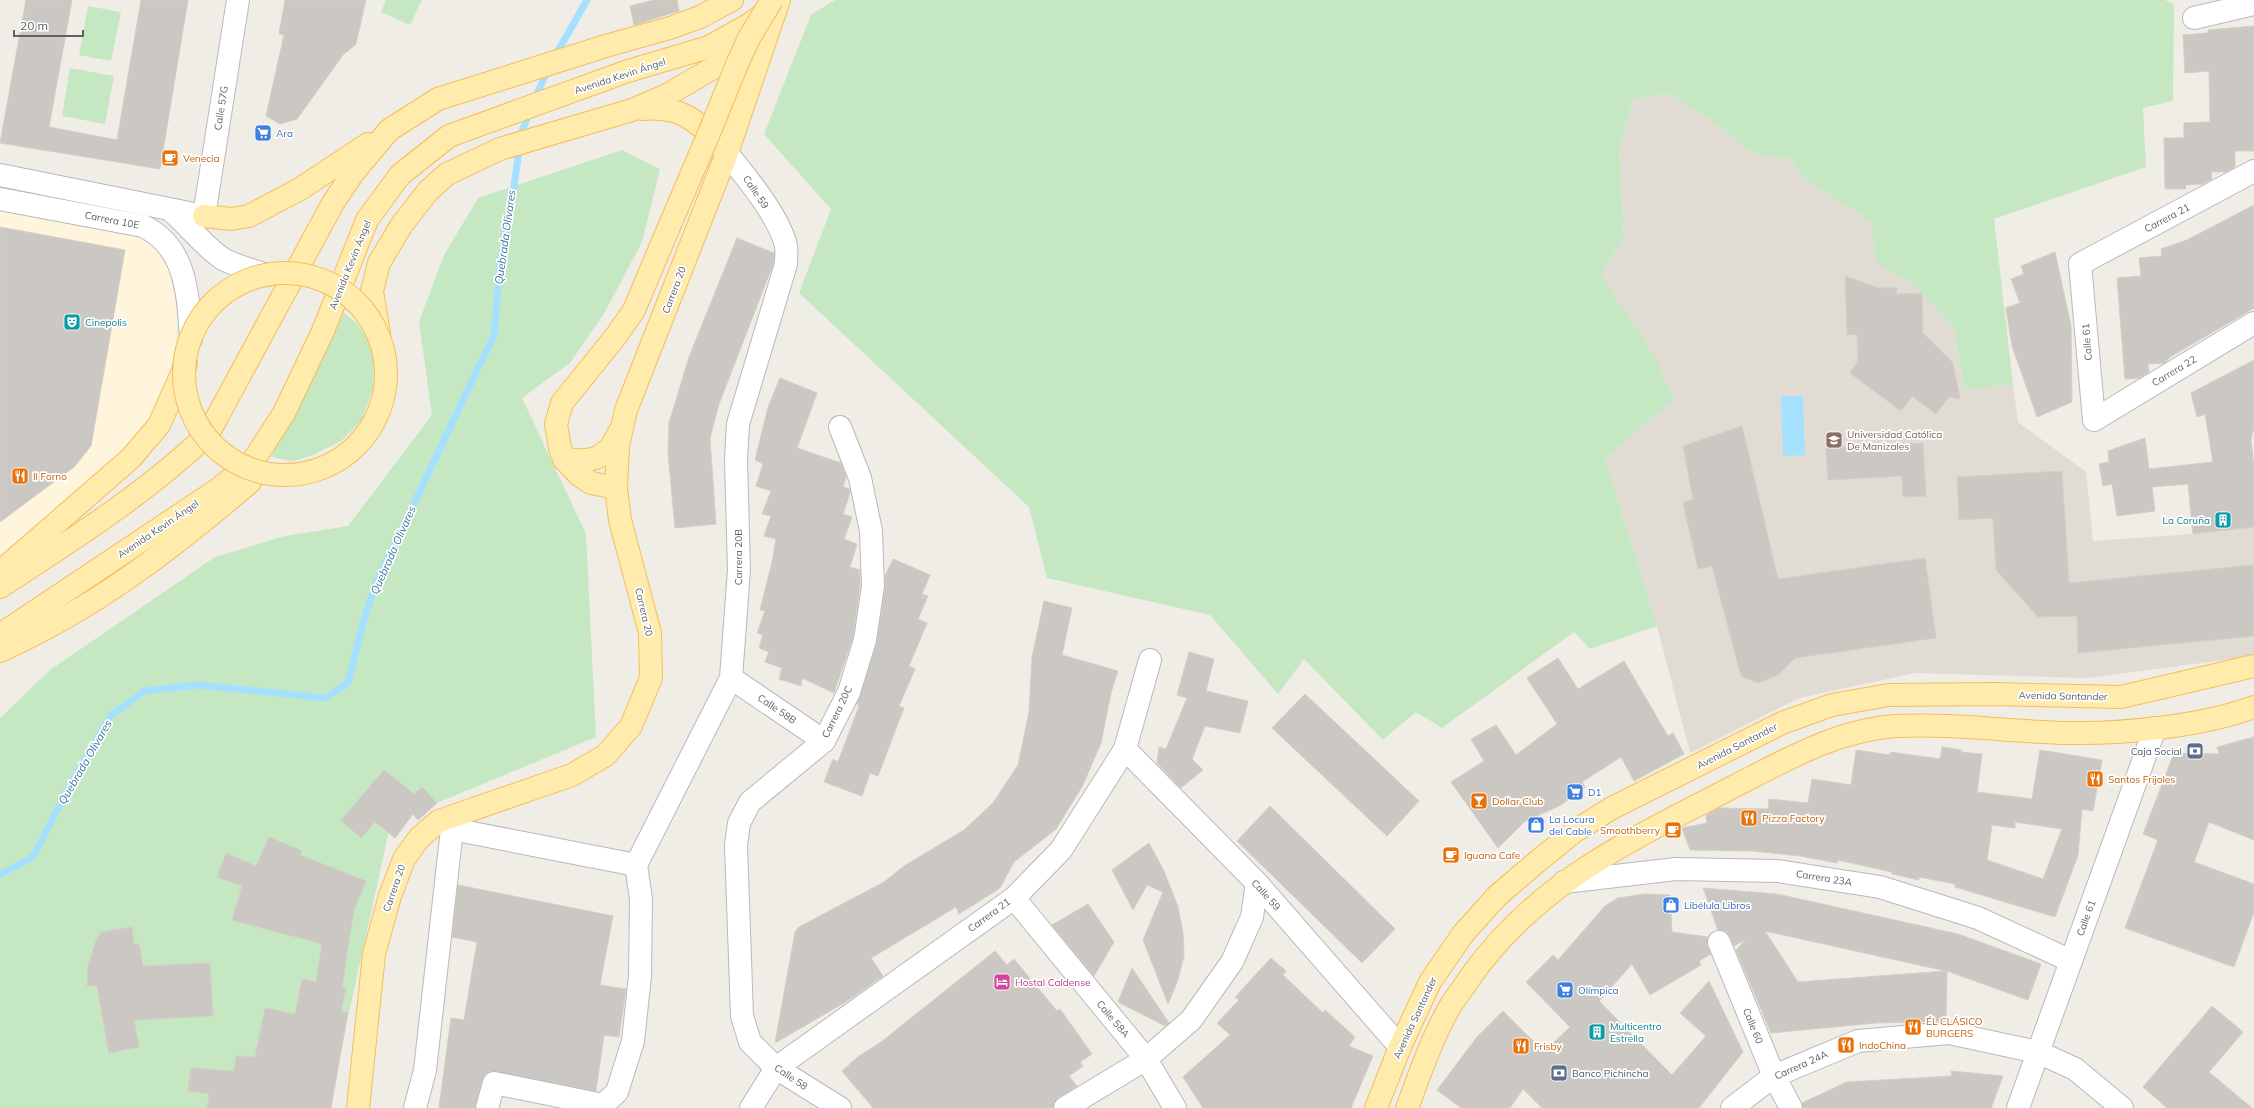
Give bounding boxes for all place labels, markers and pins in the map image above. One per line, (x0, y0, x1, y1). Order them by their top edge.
supermarket icon: Ara (253, 123, 273, 143)
place label: Ara (276, 127, 293, 140)
cafe icon: Venecia (160, 148, 180, 168)
place label: Venecia (183, 152, 219, 165)
theatre icon: Cinepolis (62, 312, 82, 332)
place label: Cinepolis (85, 316, 127, 329)
place label: Universidad Católica De Manizales (1847, 428, 1942, 453)
school or university icon: Universidad Católica De Manizales (1824, 430, 1844, 450)
restaurant icon: Il Forno (10, 466, 30, 486)
place label: Il Forno (33, 470, 67, 483)
building icon: La Coruña (2213, 510, 2233, 530)
place label: La Coruña (2162, 514, 2210, 527)
bank icon: Caja Social (2185, 741, 2205, 761)
place label: Caja Social (2131, 745, 2182, 758)
restaurant icon: Santos Frijoles (2085, 769, 2105, 789)
place label: Santos Frijoles (2108, 773, 2175, 786)
supermarket icon: D1 (1565, 782, 1585, 802)
place label: D1 (1588, 786, 1601, 799)
bar icon: Dollar Club (1469, 791, 1489, 811)
place label: Dollar Club (1492, 795, 1543, 808)
restaurant icon: Pizza Factory (1739, 808, 1759, 828)
place label: Pizza Factory (1762, 812, 1825, 825)
place label: La Locura del Cable (1549, 813, 1594, 838)
shop icon: La Locura del Cable (1526, 815, 1546, 835)
cafe icon: Smoothberry (1663, 820, 1683, 840)
place label: Smoothberry (1600, 824, 1661, 837)
cafe icon: Iguana Cafe (1441, 845, 1461, 865)
place label: Iguana Cafe (1464, 849, 1520, 862)
shop icon: Libélula Libros (1661, 895, 1681, 915)
place label: Libélula Libros (1684, 899, 1751, 912)
hotel icon: Hostal Caldense (992, 972, 1012, 992)
place label: Hostal Caldense (1015, 976, 1091, 989)
supermarket icon: Olímpica (1555, 980, 1575, 1000)
place label: Olímpica (1578, 984, 1619, 997)
place label: ÉL CLÁSICO BURGERS (1926, 1015, 1983, 1040)
restaurant icon: ÉL CLÁSICO BURGERS (1903, 1017, 1923, 1037)
place label: Multicentro Estrella (1610, 1020, 1662, 1045)
building icon: Multicentro Estrella (1587, 1022, 1607, 1042)
restaurant icon: IndoChina (1836, 1035, 1856, 1055)
restaurant icon: Frisby (1511, 1036, 1531, 1056)
place label: IndoChina (1859, 1039, 1906, 1052)
place label: Frisby (1534, 1040, 1562, 1053)
bank icon: Banco Pichincha (1549, 1063, 1569, 1083)
place label: Banco Pichincha (1572, 1067, 1649, 1080)

